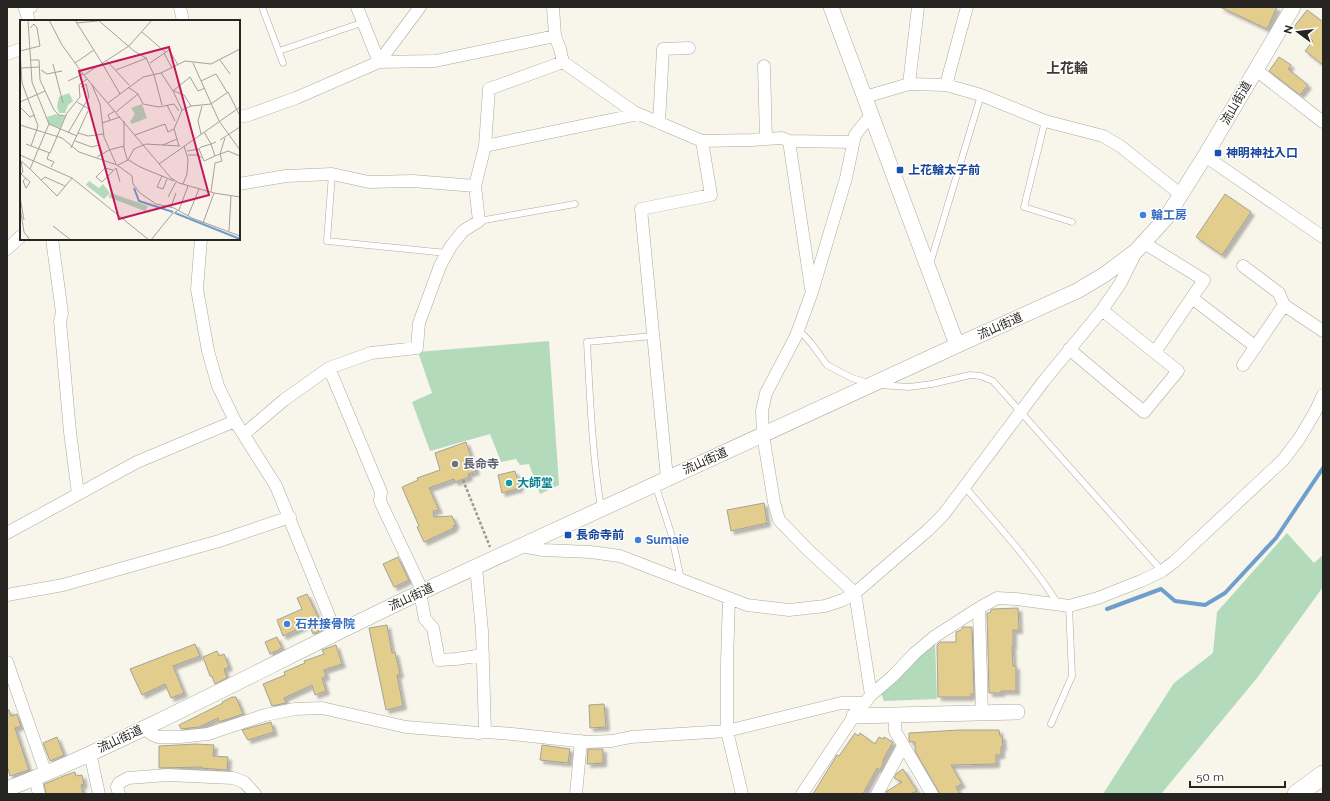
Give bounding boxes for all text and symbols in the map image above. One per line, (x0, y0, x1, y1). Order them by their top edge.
north arrow (1278, 12, 1318, 52)
inset map (20, 20, 240, 240)
text: N (1281, 24, 1296, 35)
district label: 上花輪 (1046, 60, 1088, 76)
street label: 流山街道 (1218, 79, 1254, 127)
place label: 神明神社入口 (1226, 146, 1298, 160)
marker: 神明神社入口 (1213, 148, 1223, 158)
place label: 上花輪太子前 (908, 163, 980, 177)
marker: 上花輪太子前 (895, 165, 905, 175)
place label: 輪工房 (1151, 208, 1187, 222)
marker: 輪工房 (1138, 210, 1148, 220)
street label: 流山街道 (975, 310, 1025, 342)
street label: 流山街道 (680, 445, 730, 477)
place label: 長命寺 (463, 457, 499, 471)
marker: 長命寺 (450, 459, 460, 469)
place label: 大師堂 (517, 476, 553, 490)
marker: 大師堂 (504, 478, 514, 488)
place label: 長命寺前 (576, 528, 624, 542)
marker: 長命寺前 (563, 530, 573, 540)
place label: Sumaie (646, 533, 689, 547)
marker: Sumaie (633, 535, 643, 545)
street label: 流山街道 (386, 581, 436, 613)
place label: 石井接骨院 (295, 617, 355, 631)
marker: 石井接骨院 (282, 619, 292, 629)
street label: 流山街道 (95, 723, 145, 755)
scale bar (1190, 763, 1285, 789)
text: 50 m (1196, 770, 1224, 784)

